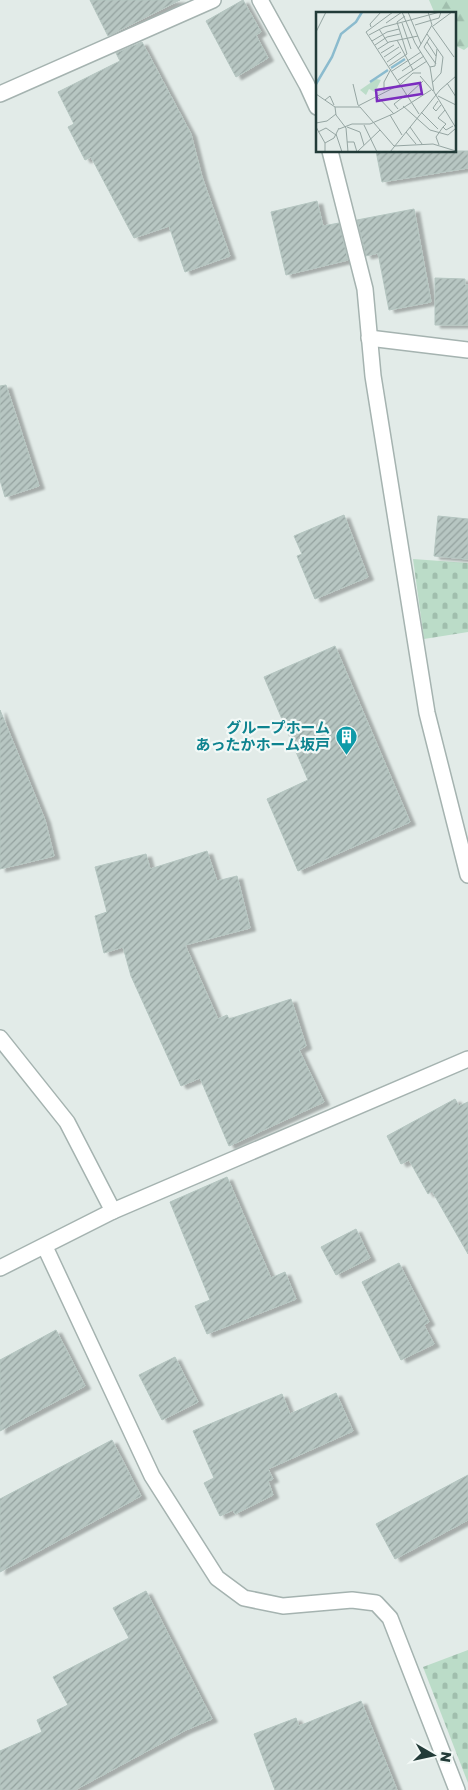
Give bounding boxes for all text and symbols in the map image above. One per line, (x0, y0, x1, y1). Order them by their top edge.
inset map (316, 12, 456, 152)
place label: グループホーム あったかホーム坂戸 (195, 718, 330, 753)
building icon: グループホーム あったかホーム坂戸 (334, 725, 358, 756)
north arrow (408, 1730, 458, 1780)
text: N (437, 1751, 456, 1764)

